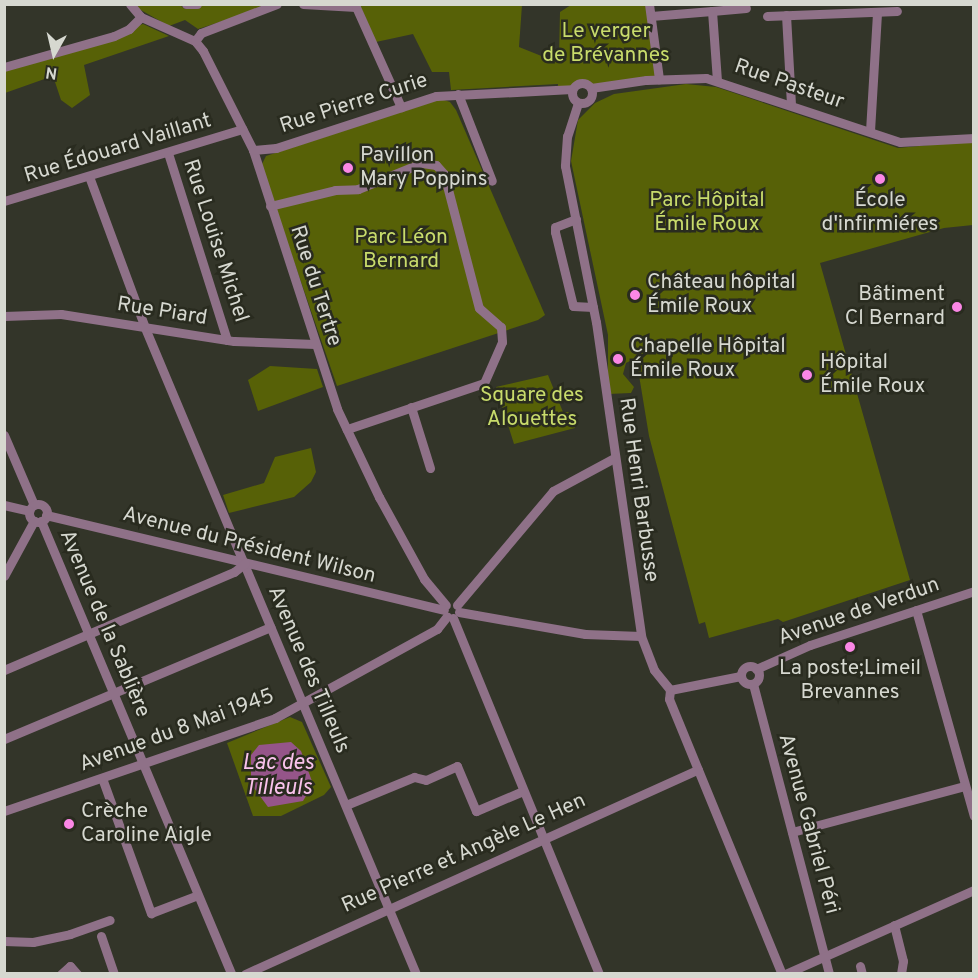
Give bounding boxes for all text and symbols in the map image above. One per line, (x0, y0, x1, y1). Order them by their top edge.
park label: Le verger de Brévannes (542, 19, 670, 69)
north arrow (24, 24, 84, 84)
street label: Rue Pasteur (731, 54, 847, 116)
text: N (44, 61, 59, 83)
street label: Rue Pierre Curie (277, 68, 431, 140)
street label: Rue Édouard Vaillant (21, 108, 215, 190)
place label: Pavillon Mary Poppins (360, 143, 488, 193)
street label: Rue Louise Michel (177, 156, 253, 326)
marker: Pavillon Mary Poppins (341, 161, 355, 175)
marker: École d'infirmiéres (873, 172, 887, 186)
park label: Parc Hôpital Émile Roux (649, 188, 765, 238)
place label: École d'infirmiéres (822, 188, 938, 238)
street label: Rue du Tertre (283, 222, 347, 350)
park label: Parc Léon Bernard (354, 225, 448, 275)
place label: Château hôpital Émile Roux (647, 270, 796, 320)
place label: Bâtiment Cl Bernard (845, 282, 945, 332)
marker: Château hôpital Émile Roux (628, 288, 642, 302)
street label: Rue Piard (115, 292, 209, 332)
marker: Bâtiment Cl Bernard (950, 300, 964, 314)
place label: Chapelle Hôpital Émile Roux (630, 334, 786, 384)
place label: Hôpital Émile Roux (820, 350, 925, 400)
marker: Chapelle Hôpital Émile Roux (611, 352, 625, 366)
marker: Hôpital Émile Roux (798, 366, 816, 384)
park label: Square des Alouettes (480, 383, 584, 433)
street label: Rue Henri Barbusse (613, 396, 663, 584)
street label: Avenue du Président Wilson (120, 502, 378, 590)
street label: Avenue de la Sablière (53, 526, 155, 722)
street label: Avenue de Verdun (775, 572, 943, 652)
street label: Avenue des Tilleuls (261, 582, 355, 758)
marker: La poste;Limeil Brevannes (843, 640, 857, 654)
place label: La poste;Limeil Brevannes (779, 656, 921, 706)
street label: Avenue du 8 Mai 1945 (76, 684, 278, 778)
street label: Avenue Gabriel Péri (772, 731, 844, 917)
water label: Lac des Tilleuls (242, 750, 314, 802)
street label: Rue Pierre et Angèle Le Hen (338, 789, 590, 919)
place label: Crèche Caroline Aigle (81, 799, 213, 849)
marker: Crèche Caroline Aigle (62, 817, 76, 831)

